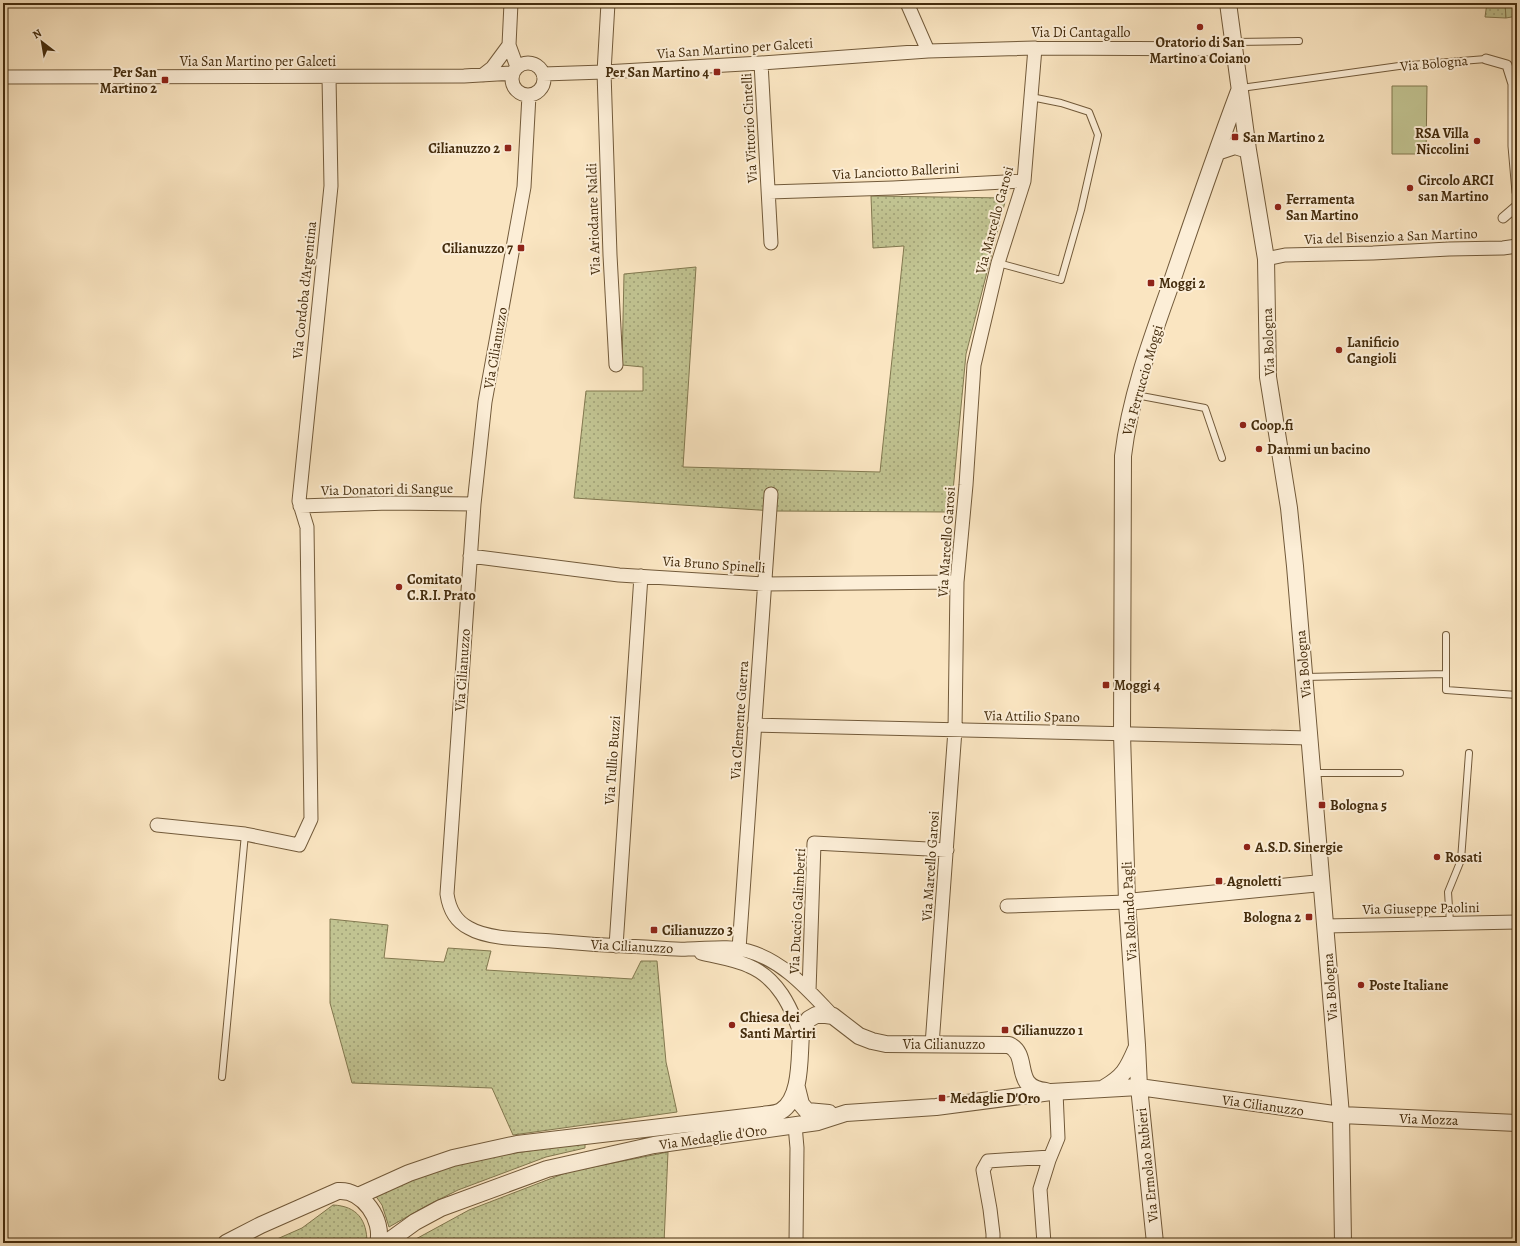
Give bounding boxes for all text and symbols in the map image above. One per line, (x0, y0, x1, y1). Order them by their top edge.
north arrow (22, 22, 62, 62)
marker: Oratorio di San Martino a Coiano (1195, 22, 1205, 32)
street label: Via Di Cantagallo (1030, 23, 1131, 42)
text: N (30, 25, 44, 42)
place label: Oratorio di San Martino a Coiano (1149, 33, 1251, 68)
street label: Via San Martino per Galceti (655, 34, 814, 64)
street label: Via Bologna (1398, 51, 1469, 76)
street label: Via San Martino per Galceti (179, 52, 336, 71)
place label: Per San Martino 2 (100, 63, 157, 98)
place label: Per San Martino 4 (605, 63, 709, 82)
marker: Per San Martino 4 (712, 67, 722, 77)
street label: Via Vittorio Cintelli (737, 72, 762, 184)
marker: Per San Martino 2 (160, 75, 170, 85)
place label: RSA Villa Niccolini (1415, 124, 1469, 159)
place label: San Martino 2 (1243, 128, 1325, 147)
marker: San Martino 2 (1230, 132, 1240, 142)
marker: RSA Villa Niccolini (1472, 136, 1482, 146)
place label: Cilianuzzo 2 (428, 139, 500, 158)
marker: Cilianuzzo 2 (503, 143, 513, 153)
street label: Via Lanciotto Ballerini (831, 159, 960, 184)
street label: Via Ariodante Naldi (582, 163, 605, 276)
street label: Via Marcello Garosi (971, 164, 1018, 277)
place label: Circolo ARCI san Martino (1418, 171, 1494, 206)
marker: Circolo ARCI san Martino (1405, 183, 1415, 193)
place label: Ferramenta San Martino (1286, 190, 1358, 225)
marker: Ferramenta San Martino (1273, 202, 1283, 212)
street label: Via Cordoba d'Argentina (288, 220, 321, 361)
street label: Via del Bisenzio a San Martino (1303, 224, 1478, 249)
place label: Cilianuzzo 7 (442, 239, 513, 258)
marker: Cilianuzzo 7 (516, 243, 526, 253)
place label: Moggi 2 (1159, 274, 1206, 293)
marker: Moggi 2 (1146, 278, 1156, 288)
street label: Via Cilianuzzo (479, 306, 512, 391)
street label: Via Bologna (1258, 307, 1279, 377)
street label: Via Ferruccio Moggi (1117, 323, 1167, 439)
place label: Lanificio Cangioli (1347, 333, 1399, 368)
marker: Lanificio Cangioli (1334, 345, 1344, 355)
place label: Coop.fi (1251, 416, 1294, 435)
marker: Coop.fi (1238, 420, 1248, 430)
place label: Dammi un bacino (1267, 440, 1371, 459)
marker: Dammi un bacino (1254, 444, 1264, 454)
street label: Via Donatori di Sangue (320, 479, 453, 500)
street label: Via Marcello Garosi (933, 486, 960, 599)
street label: Via Bruno Spinelli (661, 551, 766, 578)
place label: Comitato C.R.I. Prato (407, 570, 476, 605)
marker: Comitato C.R.I. Prato (394, 582, 404, 592)
street label: Via Cilianuzzo (450, 628, 475, 713)
street label: Via Bologna (1291, 629, 1316, 700)
street label: Via Clemente Guerra (726, 660, 753, 781)
place label: Moggi 4 (1114, 676, 1161, 695)
marker: Moggi 4 (1101, 680, 1111, 690)
street label: Via Attilio Spano (983, 706, 1080, 727)
street label: Via Tullio Buzzi (600, 715, 625, 806)
place label: Bologna 5 (1330, 796, 1387, 815)
marker: Bologna 5 (1317, 800, 1327, 810)
street label: Via Marcello Garosi (917, 810, 944, 923)
place label: A.S.D. Sinergie (1254, 838, 1343, 857)
marker: A.S.D. Sinergie (1242, 842, 1252, 852)
street label: Via Duccio Galimberti (785, 848, 810, 975)
place label: Rosati (1445, 848, 1482, 867)
marker: Rosati (1432, 852, 1442, 862)
street label: Via Rolando Pagli (1117, 861, 1142, 962)
place label: Agnoletti (1226, 872, 1282, 891)
marker: Agnoletti (1214, 876, 1224, 886)
street label: Via Giuseppe Paolini (1361, 898, 1480, 919)
place label: Bologna 2 (1243, 908, 1301, 927)
marker: Bologna 2 (1304, 912, 1314, 922)
place label: Cilianuzzo 3 (662, 921, 733, 940)
marker: Cilianuzzo 3 (649, 925, 659, 935)
street label: Via Cilianuzzo (589, 935, 674, 958)
street label: Via Bologna (1319, 952, 1342, 1023)
place label: Poste Italiane (1369, 976, 1449, 995)
marker: Poste Italiane (1356, 980, 1366, 990)
place label: Chiesa dei Santi Martiri (740, 1008, 816, 1043)
marker: Chiesa dei Santi Martiri (727, 1020, 737, 1030)
place label: Cilianuzzo 1 (1013, 1021, 1083, 1040)
marker: Cilianuzzo 1 (1000, 1025, 1010, 1035)
street label: Via Cilianuzzo (902, 1035, 985, 1054)
place label: Medaglie D'Oro (950, 1089, 1040, 1108)
street label: Via Cilianuzzo (1220, 1090, 1305, 1121)
marker: Medaglie D'Oro (937, 1093, 947, 1103)
street label: Via Ermolao Rubieri (1132, 1107, 1163, 1224)
street label: Via Mozza (1398, 1109, 1459, 1130)
street label: Via Medaglie d'Oro (657, 1121, 768, 1155)

